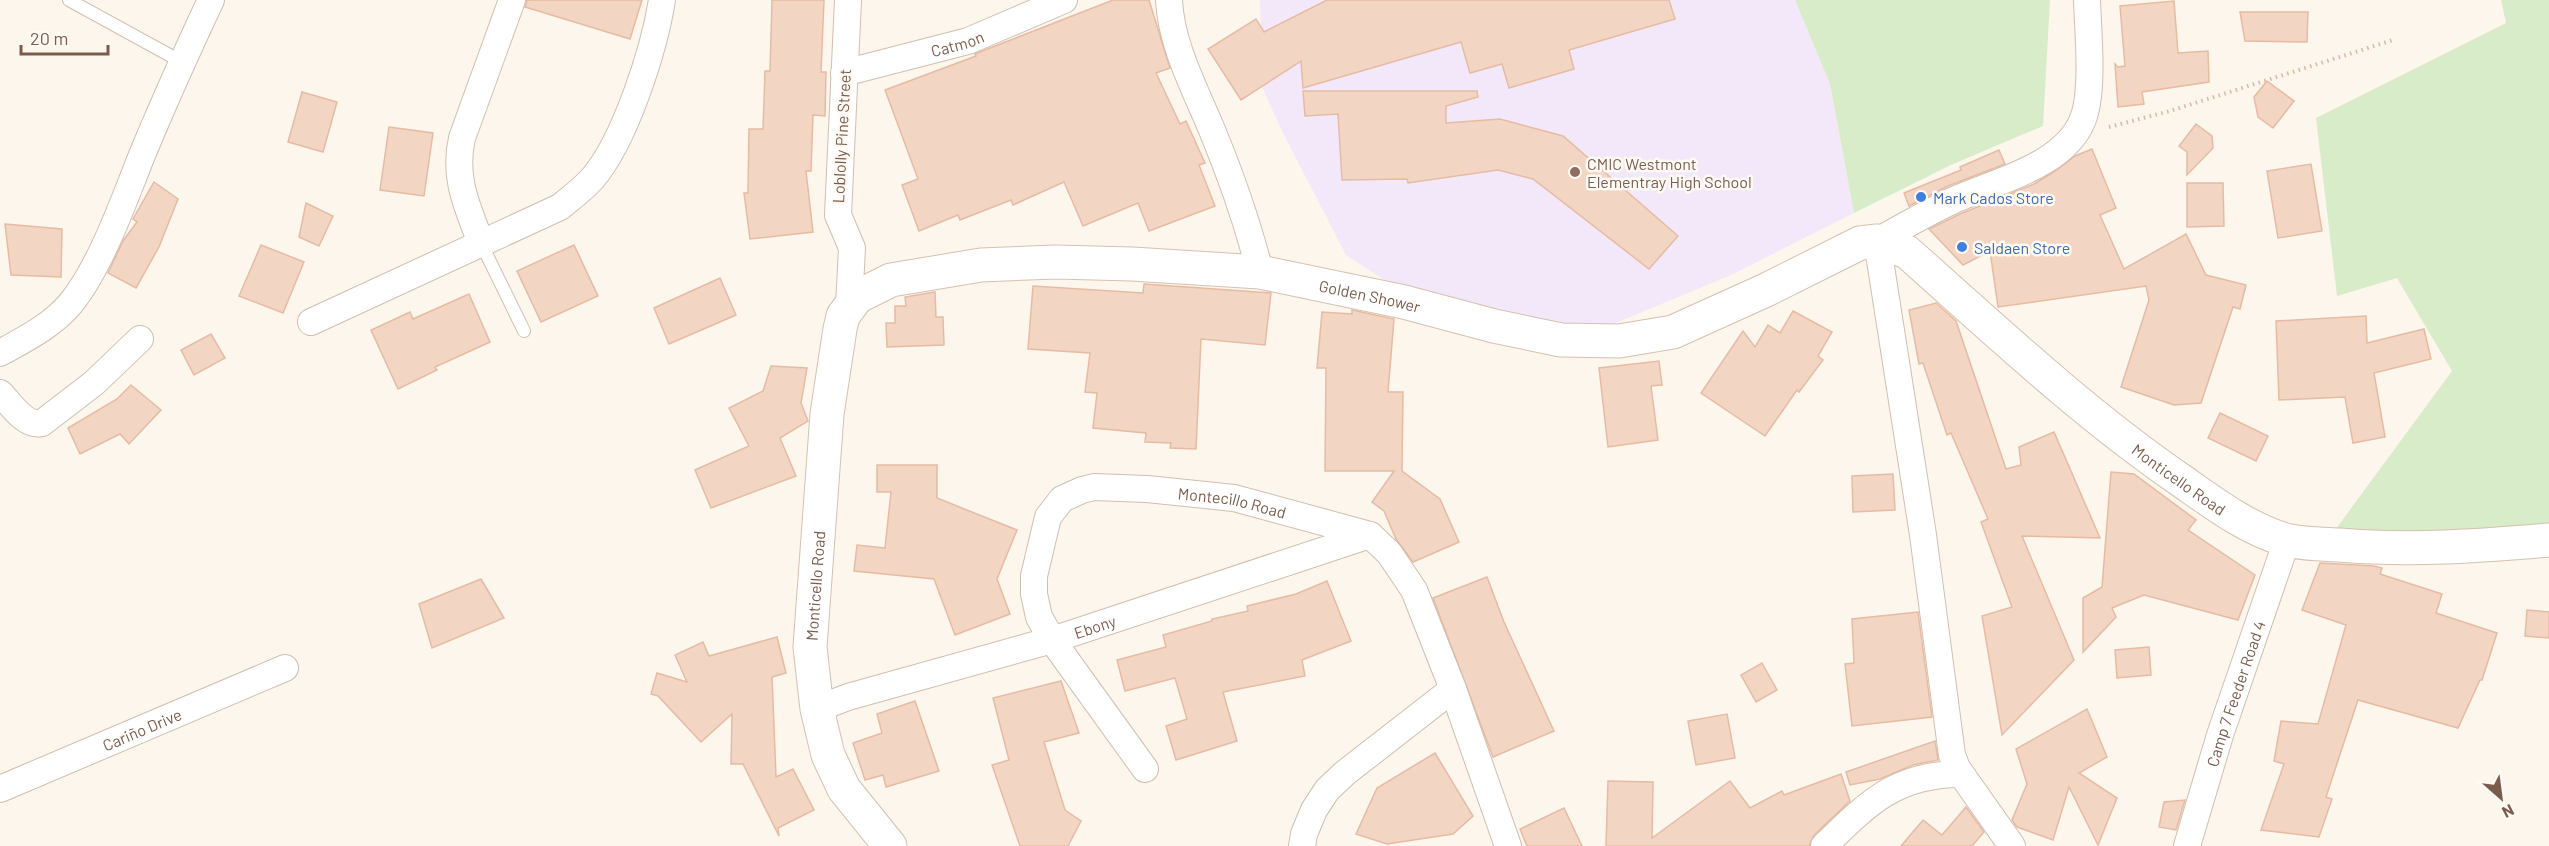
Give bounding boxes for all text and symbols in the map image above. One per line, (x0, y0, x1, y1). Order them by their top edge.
scale bar (21, 18, 108, 56)
street label: Catmon (929, 26, 986, 60)
text: 20 m (30, 27, 68, 49)
street label: Loblolly Pine Street (828, 68, 854, 204)
place label: CMIC Westmont Elementray High School (1587, 154, 1752, 191)
marker: CMIC Westmont Elementray High School (1568, 165, 1582, 179)
place label: Mark Cados Store (1933, 188, 2054, 207)
marker: Mark Cados Store (1914, 190, 1928, 204)
place label: Saldaen Store (1974, 238, 2070, 257)
marker: Saldaen Store (1955, 240, 1969, 254)
street label: Golden Shower (1318, 275, 1423, 316)
street label: Monticello Road (2129, 439, 2230, 518)
street label: Montecillo Road (1177, 483, 1288, 521)
street label: Monticello Road (801, 530, 828, 641)
street label: Ebony (1071, 610, 1119, 642)
street label: Camp 7 Feeder Road 4 (2202, 618, 2268, 769)
street label: Cariño Drive (99, 704, 184, 754)
north arrow (2471, 768, 2531, 828)
text: N (2499, 801, 2517, 823)

